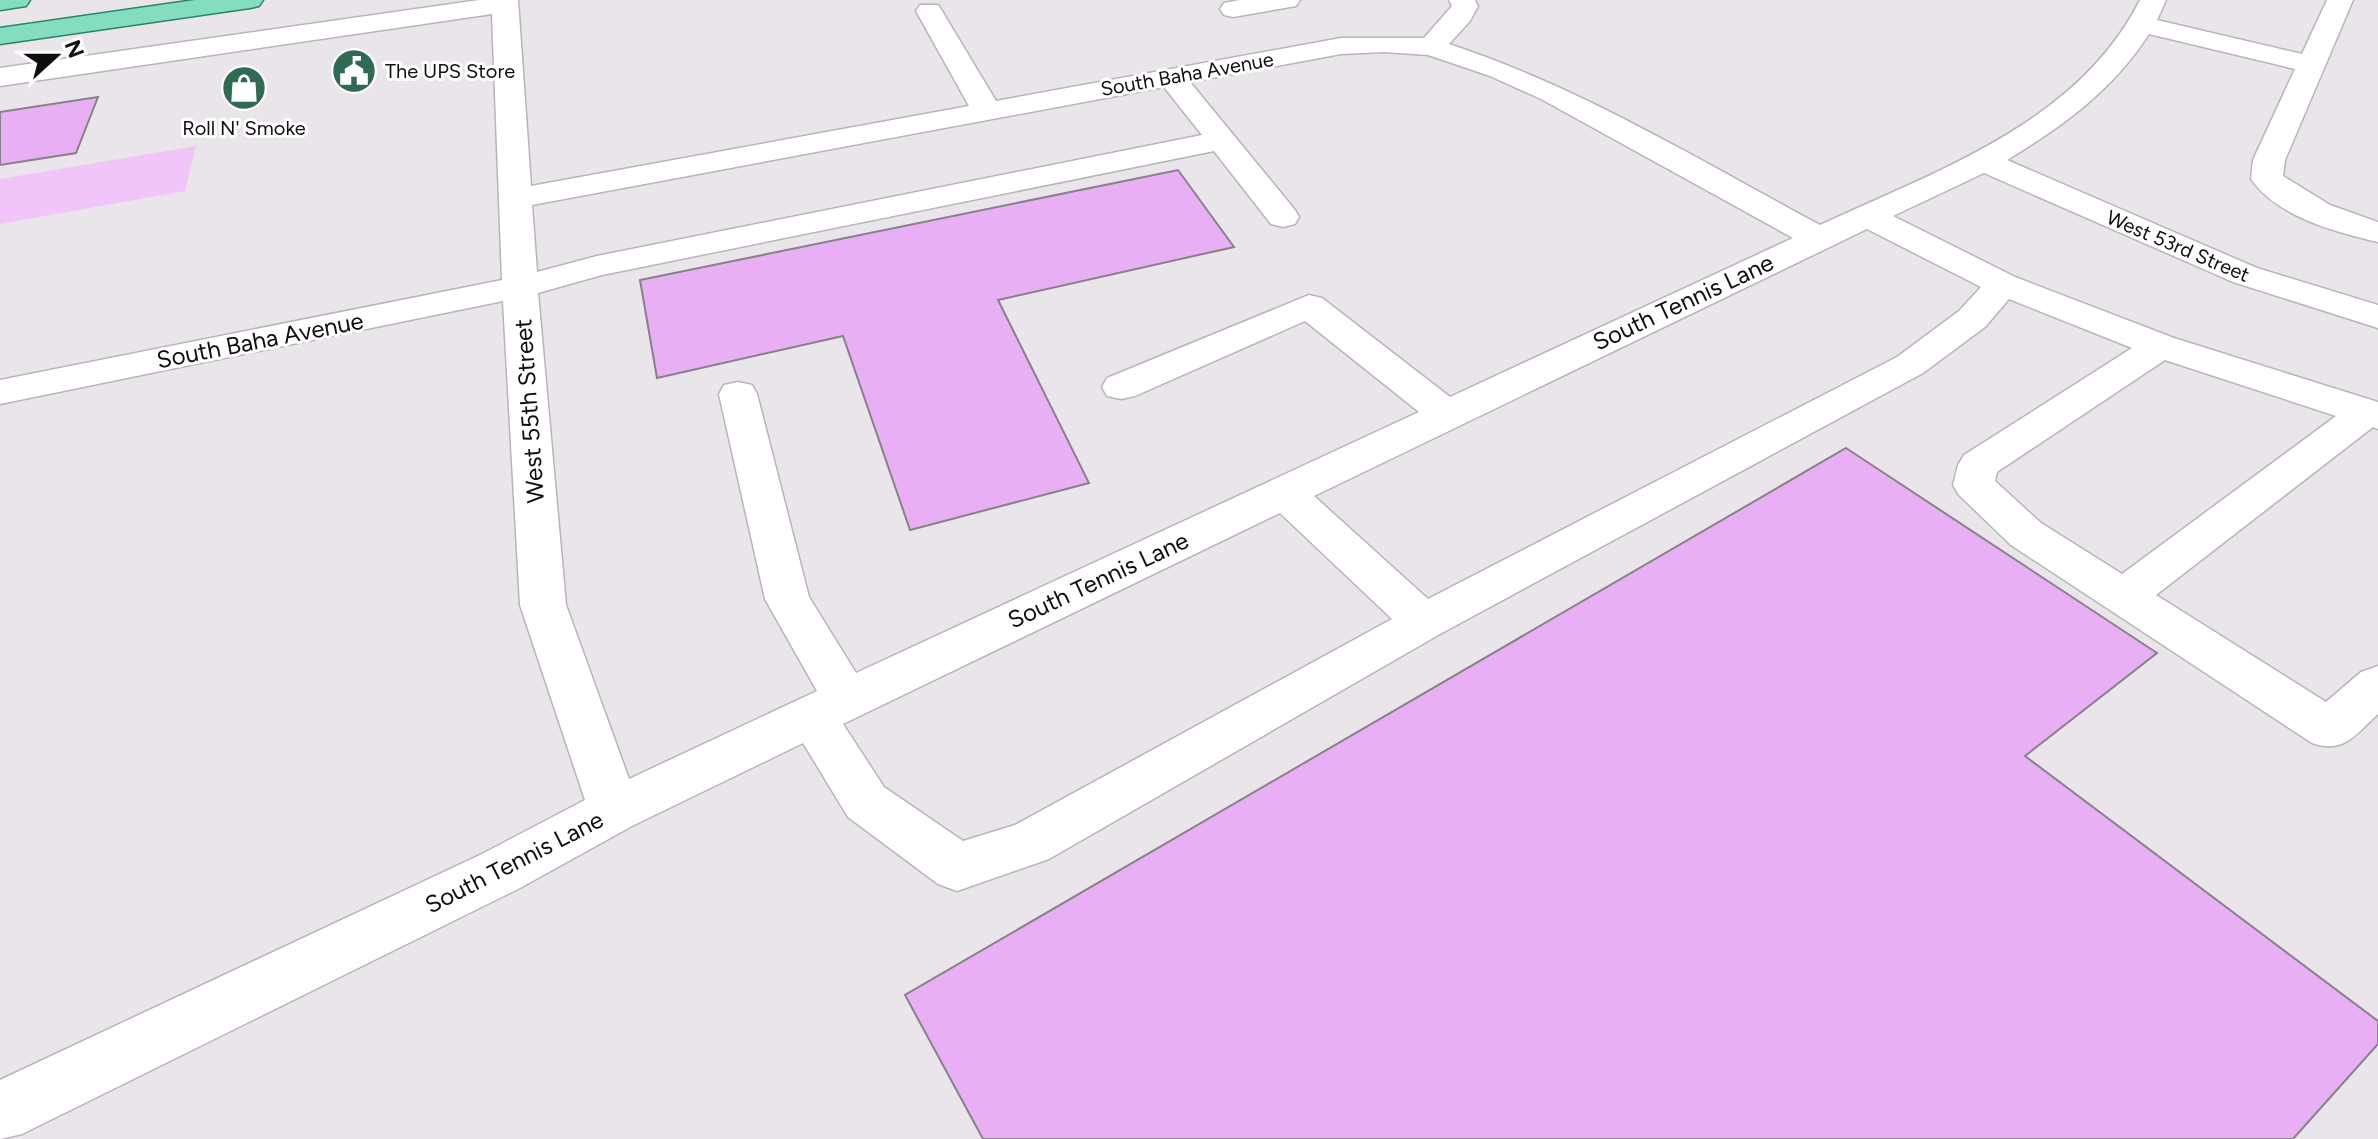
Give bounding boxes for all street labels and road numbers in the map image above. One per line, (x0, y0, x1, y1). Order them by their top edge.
street label: South Baha Avenue (1099, 47, 1275, 101)
street label: West 53rd Street (2103, 205, 2253, 287)
street label: South Tennis Lane (1588, 247, 1778, 357)
street label: South Baha Avenue (154, 306, 366, 374)
street label: West 55th Street (508, 318, 550, 504)
street label: South Tennis Lane (1003, 525, 1193, 635)
street label: South Tennis Lane (420, 805, 608, 919)

